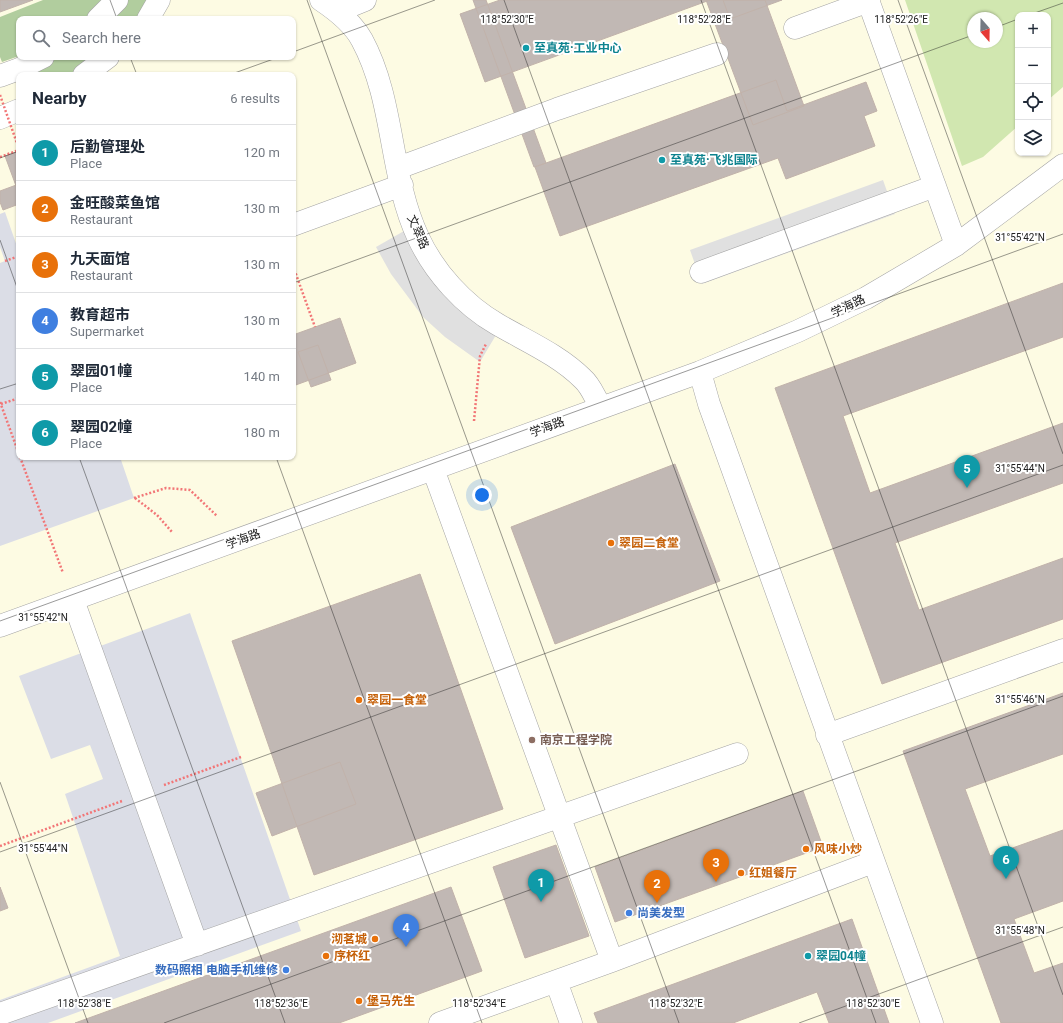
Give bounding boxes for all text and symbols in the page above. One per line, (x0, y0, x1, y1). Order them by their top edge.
north arrow (967, 12, 1003, 48)
map controls (1015, 12, 1051, 156)
button: + (1015, 12, 1051, 48)
text: 118°52'30"E (480, 14, 534, 25)
text: 118°52'28"E (677, 14, 731, 25)
text: 118°52'26"E (874, 14, 928, 25)
search box (16, 16, 296, 60)
icon: search (30, 27, 52, 49)
text: Search here (62, 29, 141, 47)
place label: 至真苑·工业中心 (534, 41, 622, 55)
marker: 至真苑·工业中心 (521, 43, 531, 53)
button: − (1015, 48, 1051, 84)
button: locate (1015, 84, 1051, 120)
text: Nearby (32, 88, 87, 108)
text: 6 results (230, 91, 280, 106)
button: layers (1015, 120, 1051, 156)
text: 后勤管理处 (70, 138, 145, 156)
text: 1 (41, 145, 49, 160)
text: 120 m (243, 145, 280, 160)
place label: 至真苑·飞兆国际 (670, 153, 758, 167)
marker: 至真苑·飞兆国际 (657, 155, 667, 165)
text: Place (70, 156, 102, 171)
text: 金旺酸菜鱼馆 (70, 194, 160, 212)
text: 2 (41, 201, 49, 216)
text: 130 m (243, 201, 280, 216)
text: Restaurant (70, 212, 133, 227)
street label: 文翠路 (404, 213, 432, 251)
text: 31°55'42"N (995, 232, 1045, 243)
text: 九天面馆 (70, 250, 130, 268)
text: 3 (41, 257, 49, 272)
text: 130 m (243, 257, 280, 272)
text: Restaurant (70, 268, 133, 283)
street label: 学海路 (829, 292, 867, 320)
text: 教育超市 (70, 306, 130, 324)
text: 4 (41, 313, 49, 328)
text: 130 m (243, 313, 280, 328)
text: Supermarket (70, 324, 144, 339)
text: 翠园01幢 (70, 362, 132, 380)
text: 5 (41, 369, 49, 384)
text: 140 m (243, 369, 280, 384)
text: Place (70, 380, 102, 395)
street label: 学海路 (528, 414, 566, 440)
text: 翠园02幢 (70, 418, 132, 436)
text: 6 (41, 425, 49, 440)
text: 180 m (243, 425, 280, 440)
text: Place (70, 436, 102, 451)
pin: 5 (954, 455, 980, 488)
text: 31°55'44"N (995, 463, 1045, 474)
your location (472, 485, 492, 505)
street label: 学海路 (224, 526, 262, 552)
place label: 翠园二食堂 (619, 536, 679, 550)
marker: 翠园二食堂 (606, 538, 616, 548)
text: 31°55'42"N (18, 612, 68, 623)
place label: 翠园一食堂 (367, 693, 427, 707)
text: 31°55'46"N (995, 694, 1045, 705)
marker: 翠园一食堂 (354, 695, 364, 705)
place label: 南京工程学院 (540, 733, 612, 747)
marker: 南京工程学院 (527, 735, 537, 745)
place label: 风味小炒 (814, 842, 862, 856)
text: 31°55'44"N (18, 843, 68, 854)
marker: 风味小炒 (801, 844, 811, 854)
pin: 6 (993, 846, 1019, 879)
pin: 3 (703, 849, 729, 882)
place label: 红姐餐厅 (749, 866, 797, 880)
marker: 红姐餐厅 (736, 868, 746, 878)
pin: 1 (528, 869, 554, 902)
pin: 2 (644, 870, 670, 903)
place label: 尚美发型 (637, 906, 685, 920)
marker: 尚美发型 (624, 908, 634, 918)
pin: 4 (393, 914, 419, 947)
text: 31°55'48"N (995, 925, 1045, 936)
place label: 沏茗城 (331, 932, 367, 946)
marker: 沏茗城 (370, 934, 380, 944)
place label: 序杯红 (334, 949, 370, 963)
place label: 翠园04幢 (816, 949, 866, 963)
marker: 序杯红 (321, 951, 331, 961)
marker: 翠园04幢 (803, 951, 813, 961)
place label: 数码照相 电脑手机维修 (155, 963, 278, 977)
marker: 数码照相 电脑手机维修 (281, 965, 291, 975)
place label: 堡马先生 (367, 994, 415, 1008)
marker: 堡马先生 (354, 996, 364, 1006)
text: 118°52'38"E (57, 998, 111, 1009)
text: 118°52'36"E (254, 998, 308, 1009)
text: 118°52'34"E (452, 998, 506, 1009)
text: 118°52'32"E (649, 998, 703, 1009)
text: 118°52'30"E (846, 998, 900, 1009)

